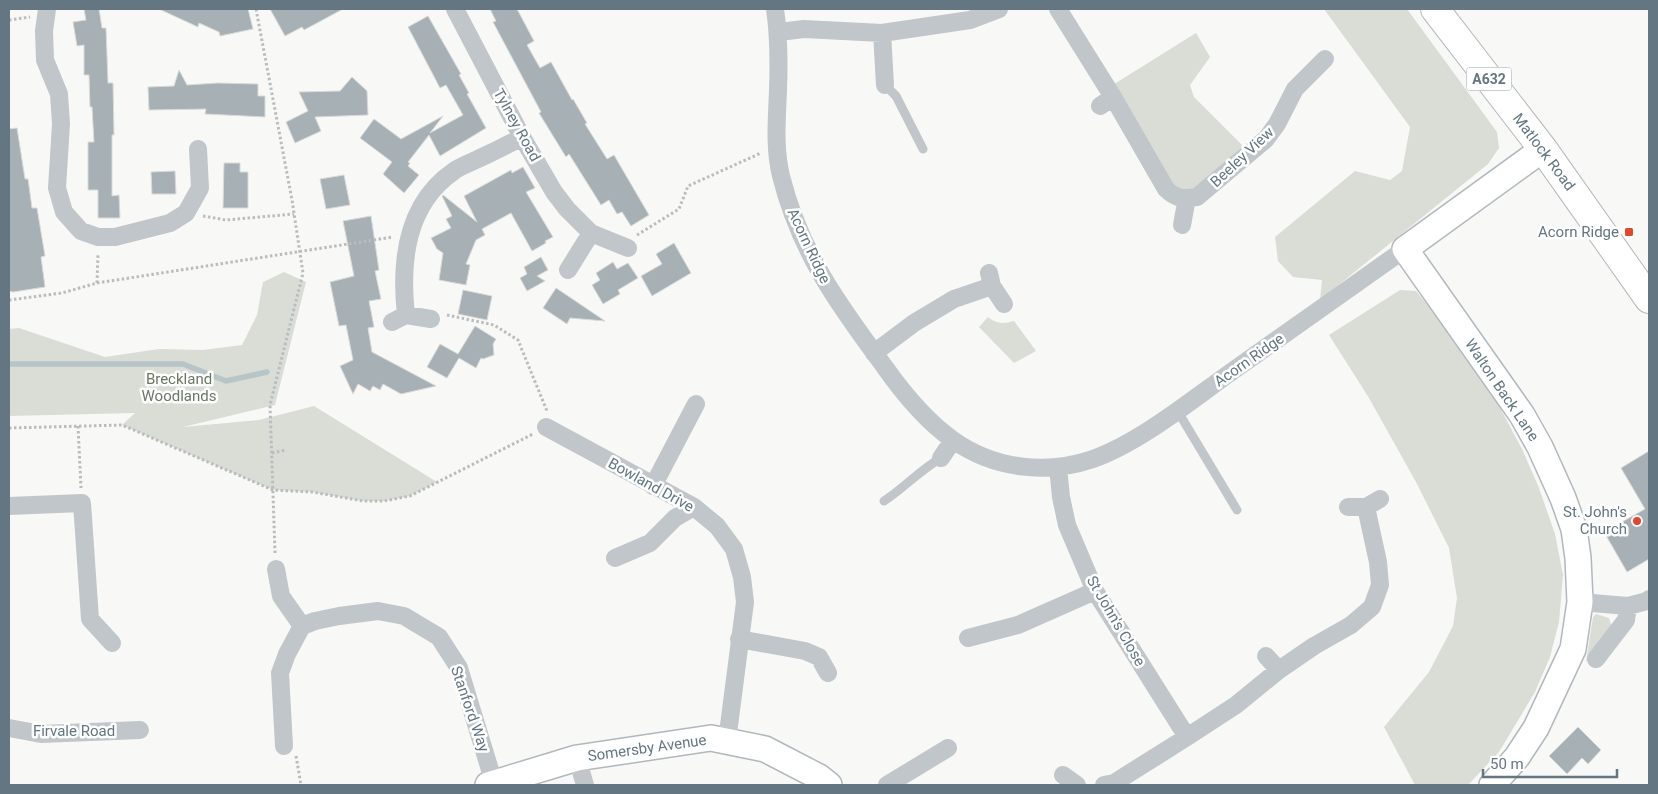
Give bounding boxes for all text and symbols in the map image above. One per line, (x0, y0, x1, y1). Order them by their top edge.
road number: A632 (1466, 68, 1512, 90)
street label: Tylney Road (490, 85, 544, 165)
street label: Matlock Road (1509, 110, 1579, 194)
street label: Beeley View (1207, 123, 1277, 191)
street label: Acorn Ridge (784, 205, 834, 287)
place label: Acorn Ridge (1538, 223, 1619, 241)
marker: Acorn Ridge (1623, 226, 1635, 238)
street label: Acorn Ridge (1211, 329, 1287, 391)
street label: Walton Back Lane (1461, 335, 1543, 445)
park label: Breckland Woodlands (142, 370, 216, 405)
street label: Bowland Drive (605, 454, 697, 516)
place label: St. John's Church (1563, 503, 1627, 538)
marker: St. John's Church (1631, 515, 1643, 527)
street label: St John's Close (1083, 573, 1149, 669)
street label: Stanford Way (447, 664, 493, 754)
street label: Firvale Road (33, 722, 115, 740)
street label: Somersby Avenue (587, 731, 708, 765)
scale bar (1483, 746, 1617, 778)
text: 50 m (1490, 755, 1524, 773)

